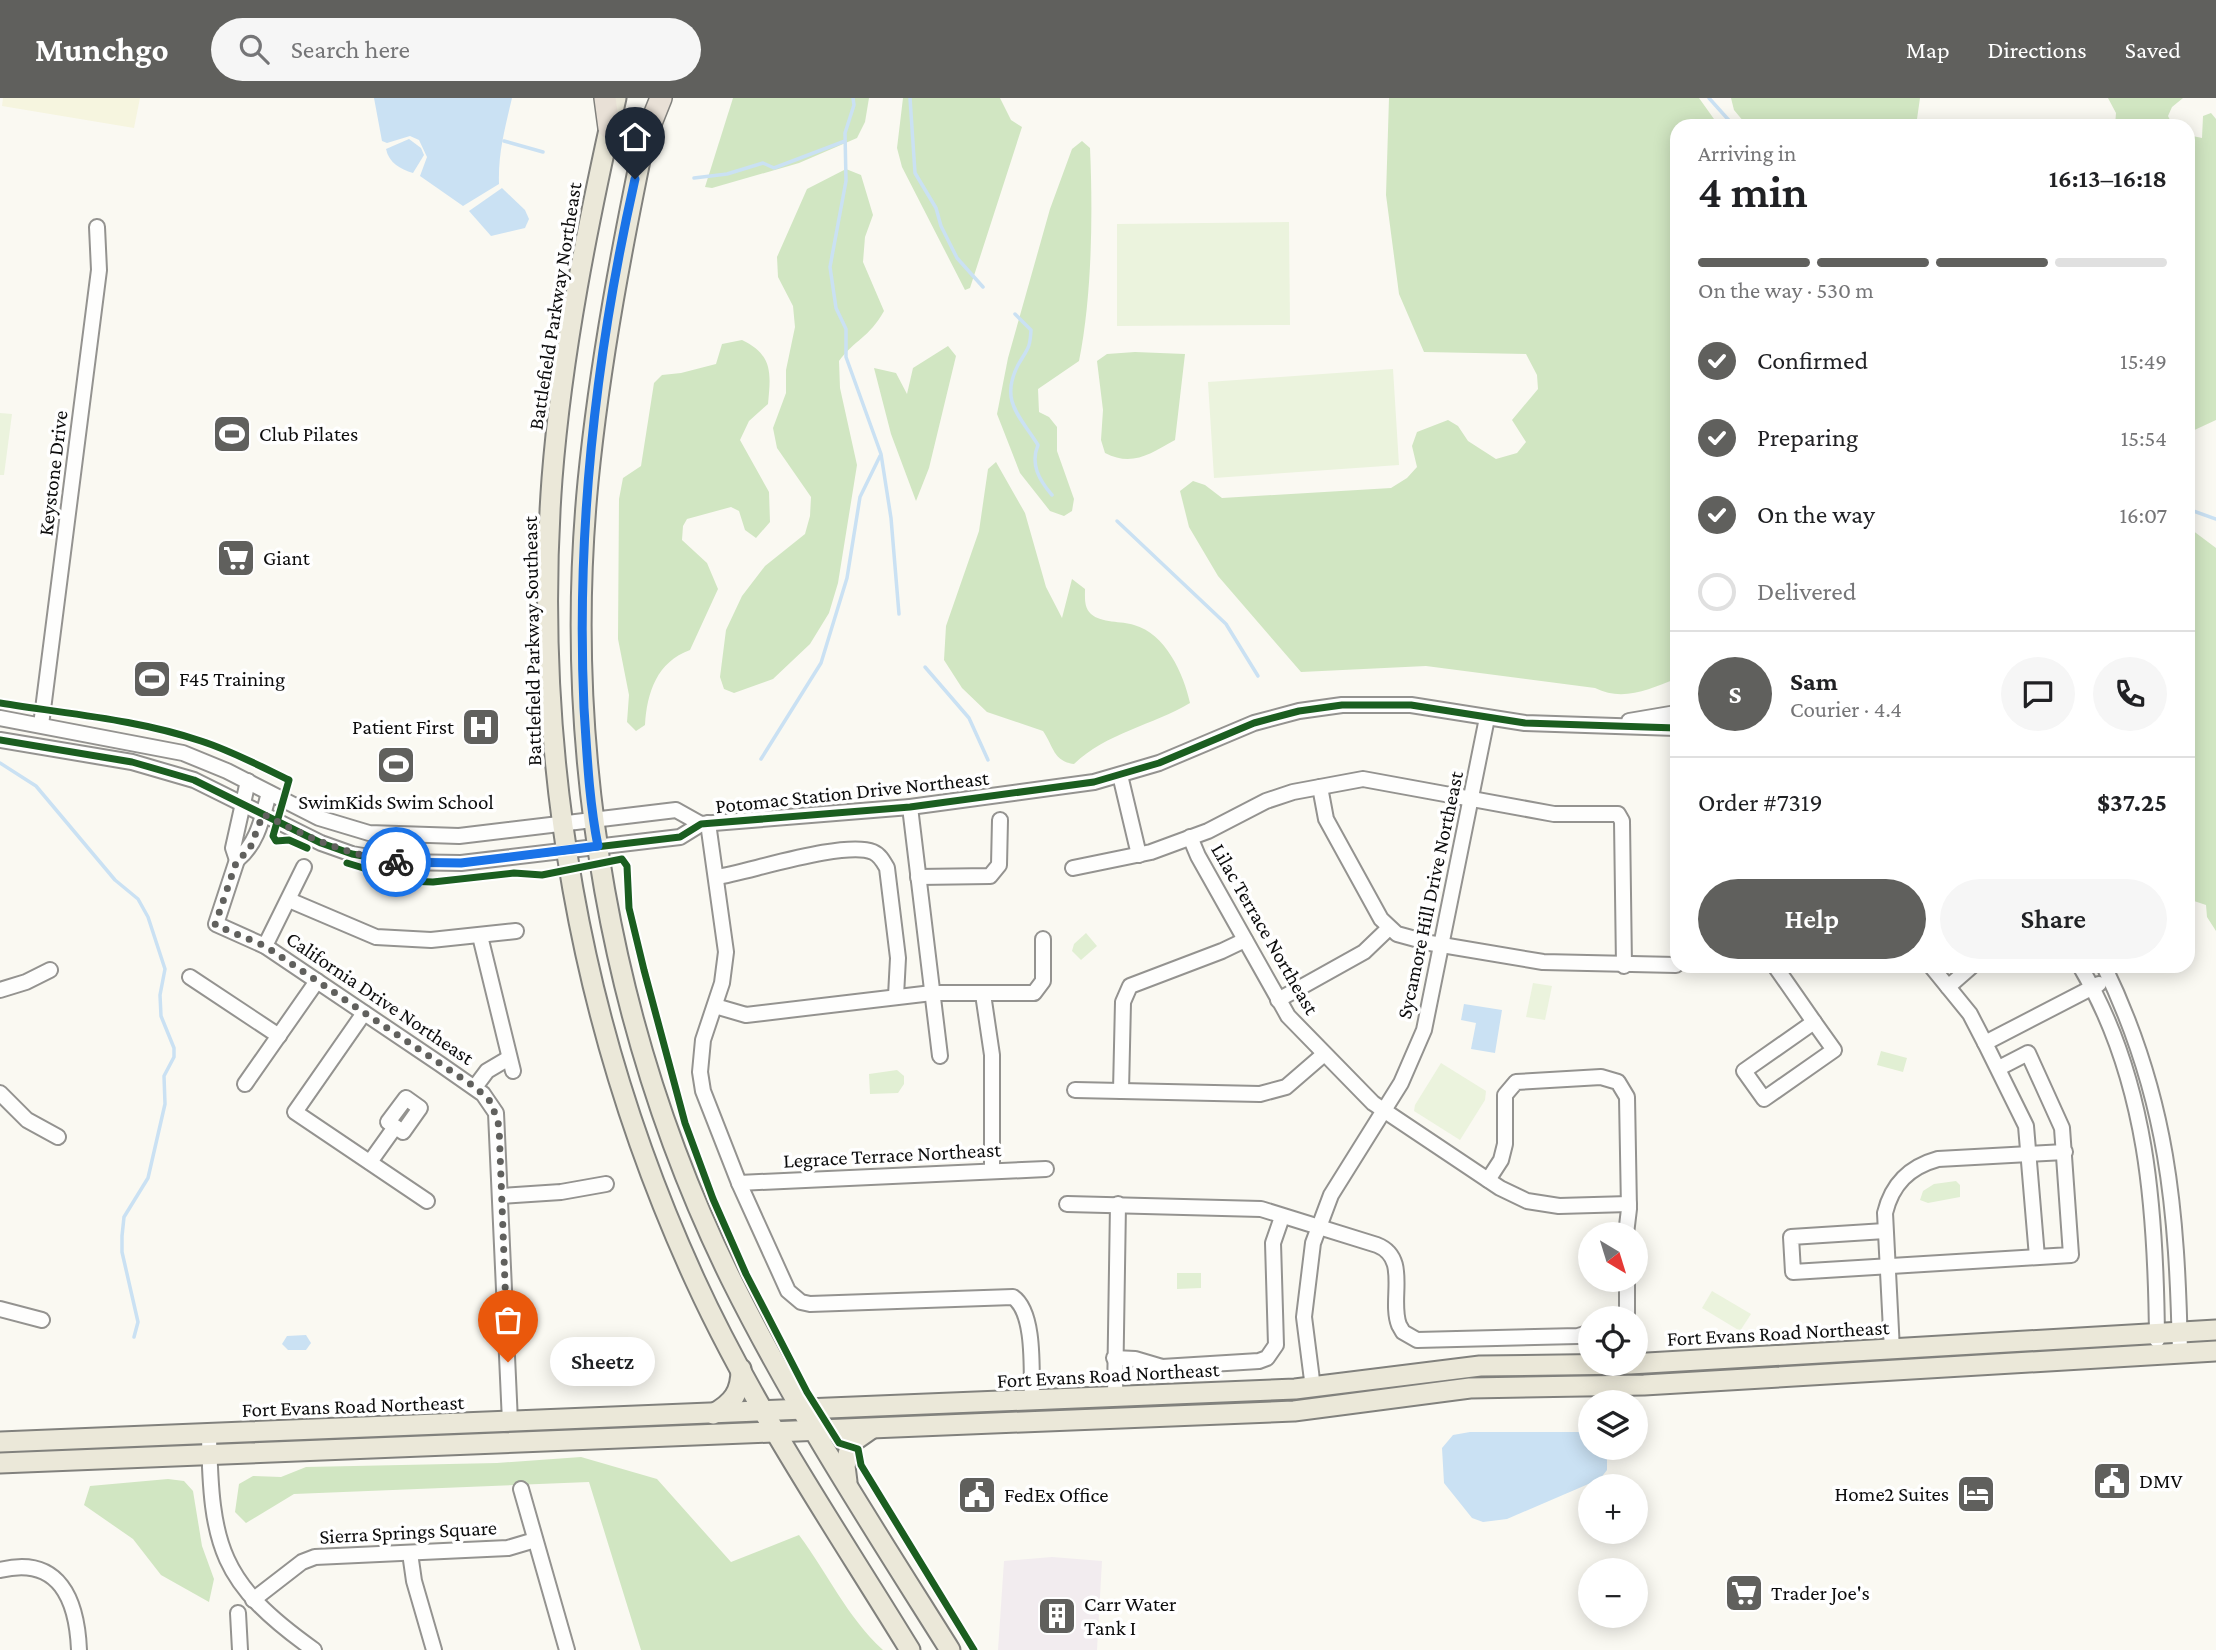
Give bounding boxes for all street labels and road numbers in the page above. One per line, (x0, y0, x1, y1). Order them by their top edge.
street label: Battlefield Parkway Northeast (524, 180, 587, 431)
street label: Keystone Drive (33, 409, 73, 537)
street label: Battlefield Parkway Southeast (518, 515, 546, 766)
street label: Potomac Station Drive Northeast (714, 766, 991, 818)
street label: Sycamore Hill Drive Northeast (1392, 768, 1468, 1021)
street label: Lilac Terrace Northeast (1206, 839, 1324, 1020)
street label: California Drive Northeast (282, 926, 479, 1070)
street label: Legrace Terrace Northeast (782, 1137, 1003, 1173)
street label: Fort Evans Road Northeast (1666, 1315, 1891, 1351)
street label: Fort Evans Road Northeast (996, 1357, 1221, 1393)
street label: Fort Evans Road Northeast (241, 1390, 466, 1422)
street label: Sierra Springs Square (319, 1515, 497, 1549)

